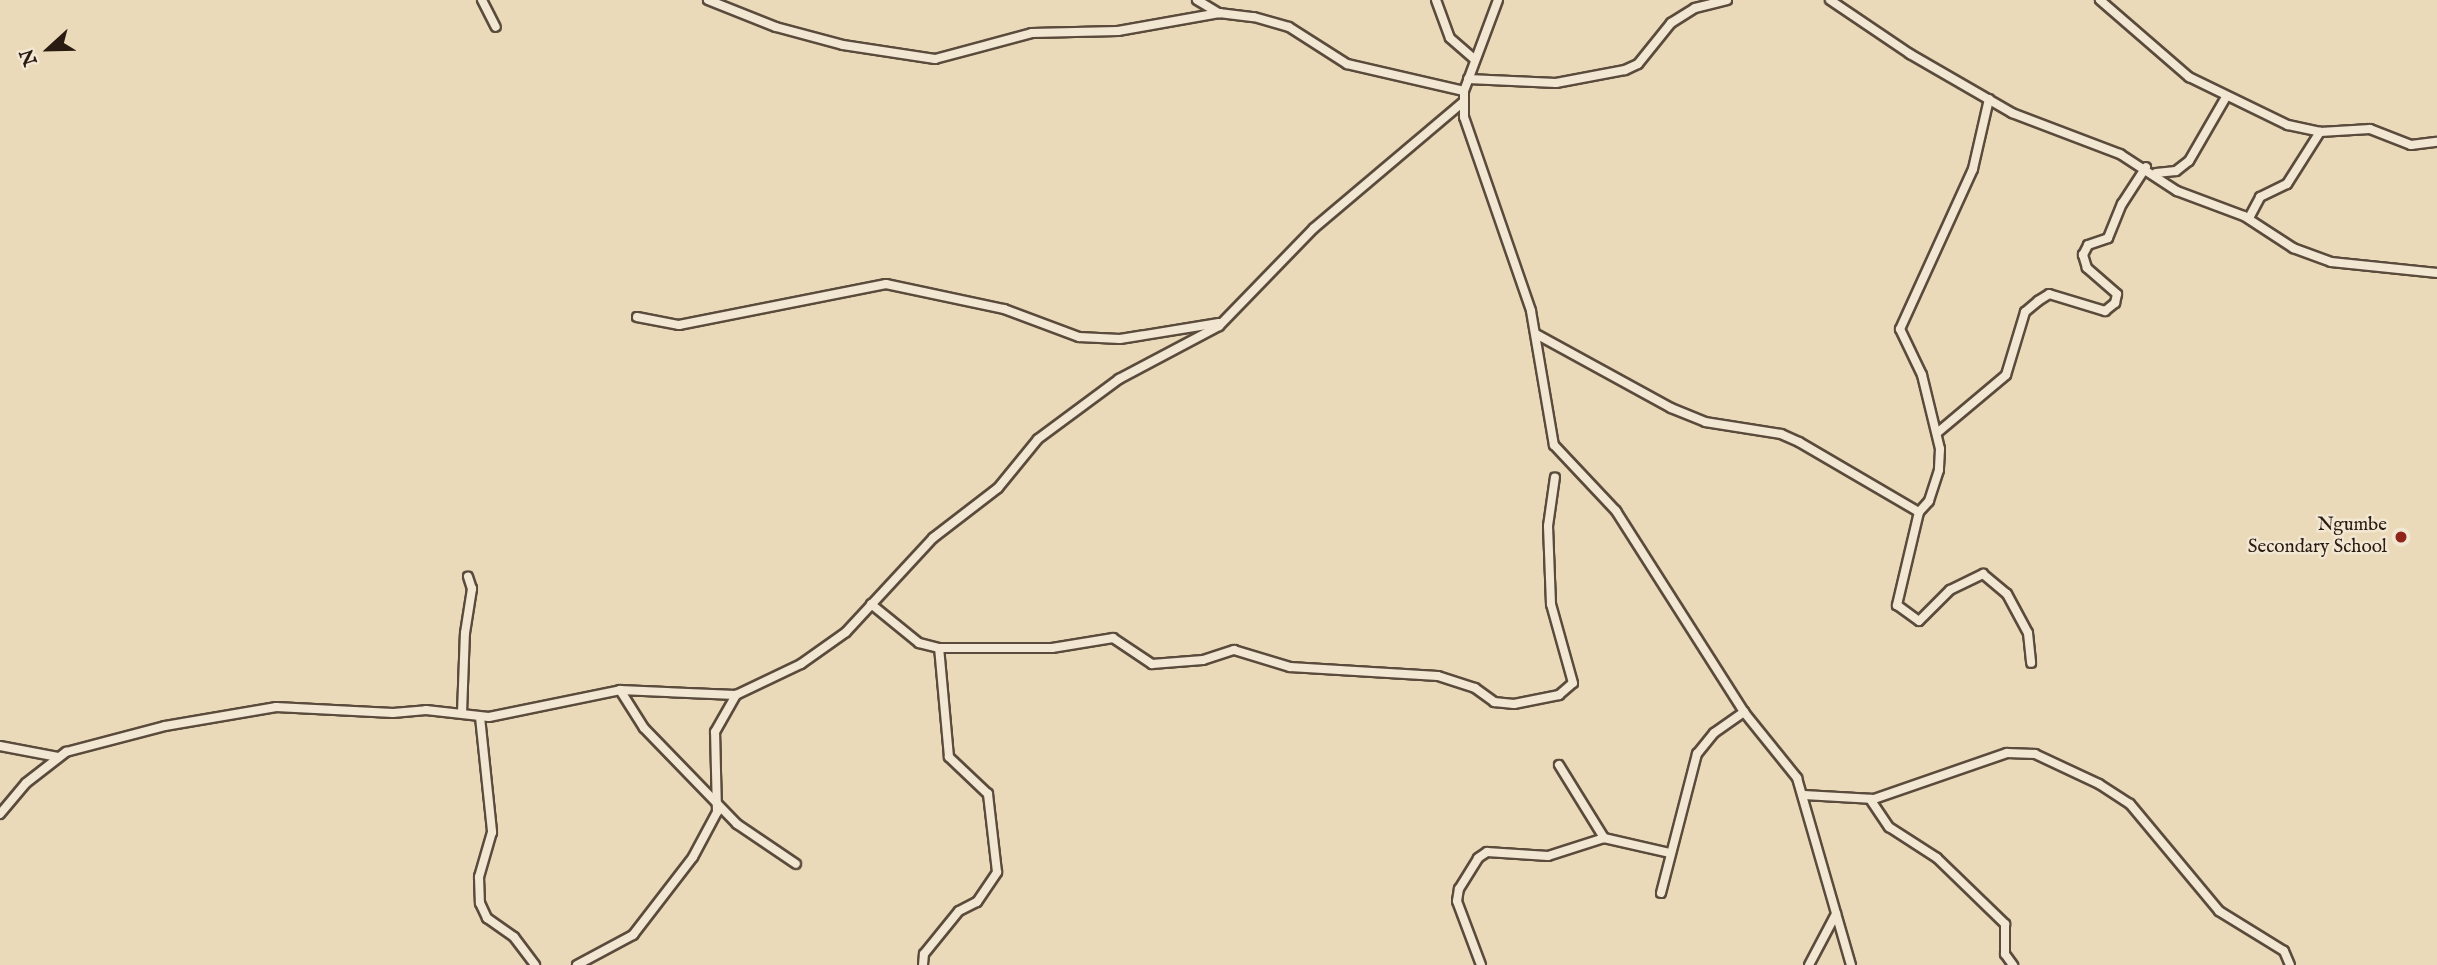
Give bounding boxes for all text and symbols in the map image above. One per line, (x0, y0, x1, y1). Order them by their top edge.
north arrow (14, 14, 84, 84)
text: N (15, 45, 44, 69)
place label: Ngumbe Secondary School (2248, 515, 2387, 559)
marker: Ngumbe Secondary School (2393, 529, 2409, 545)

